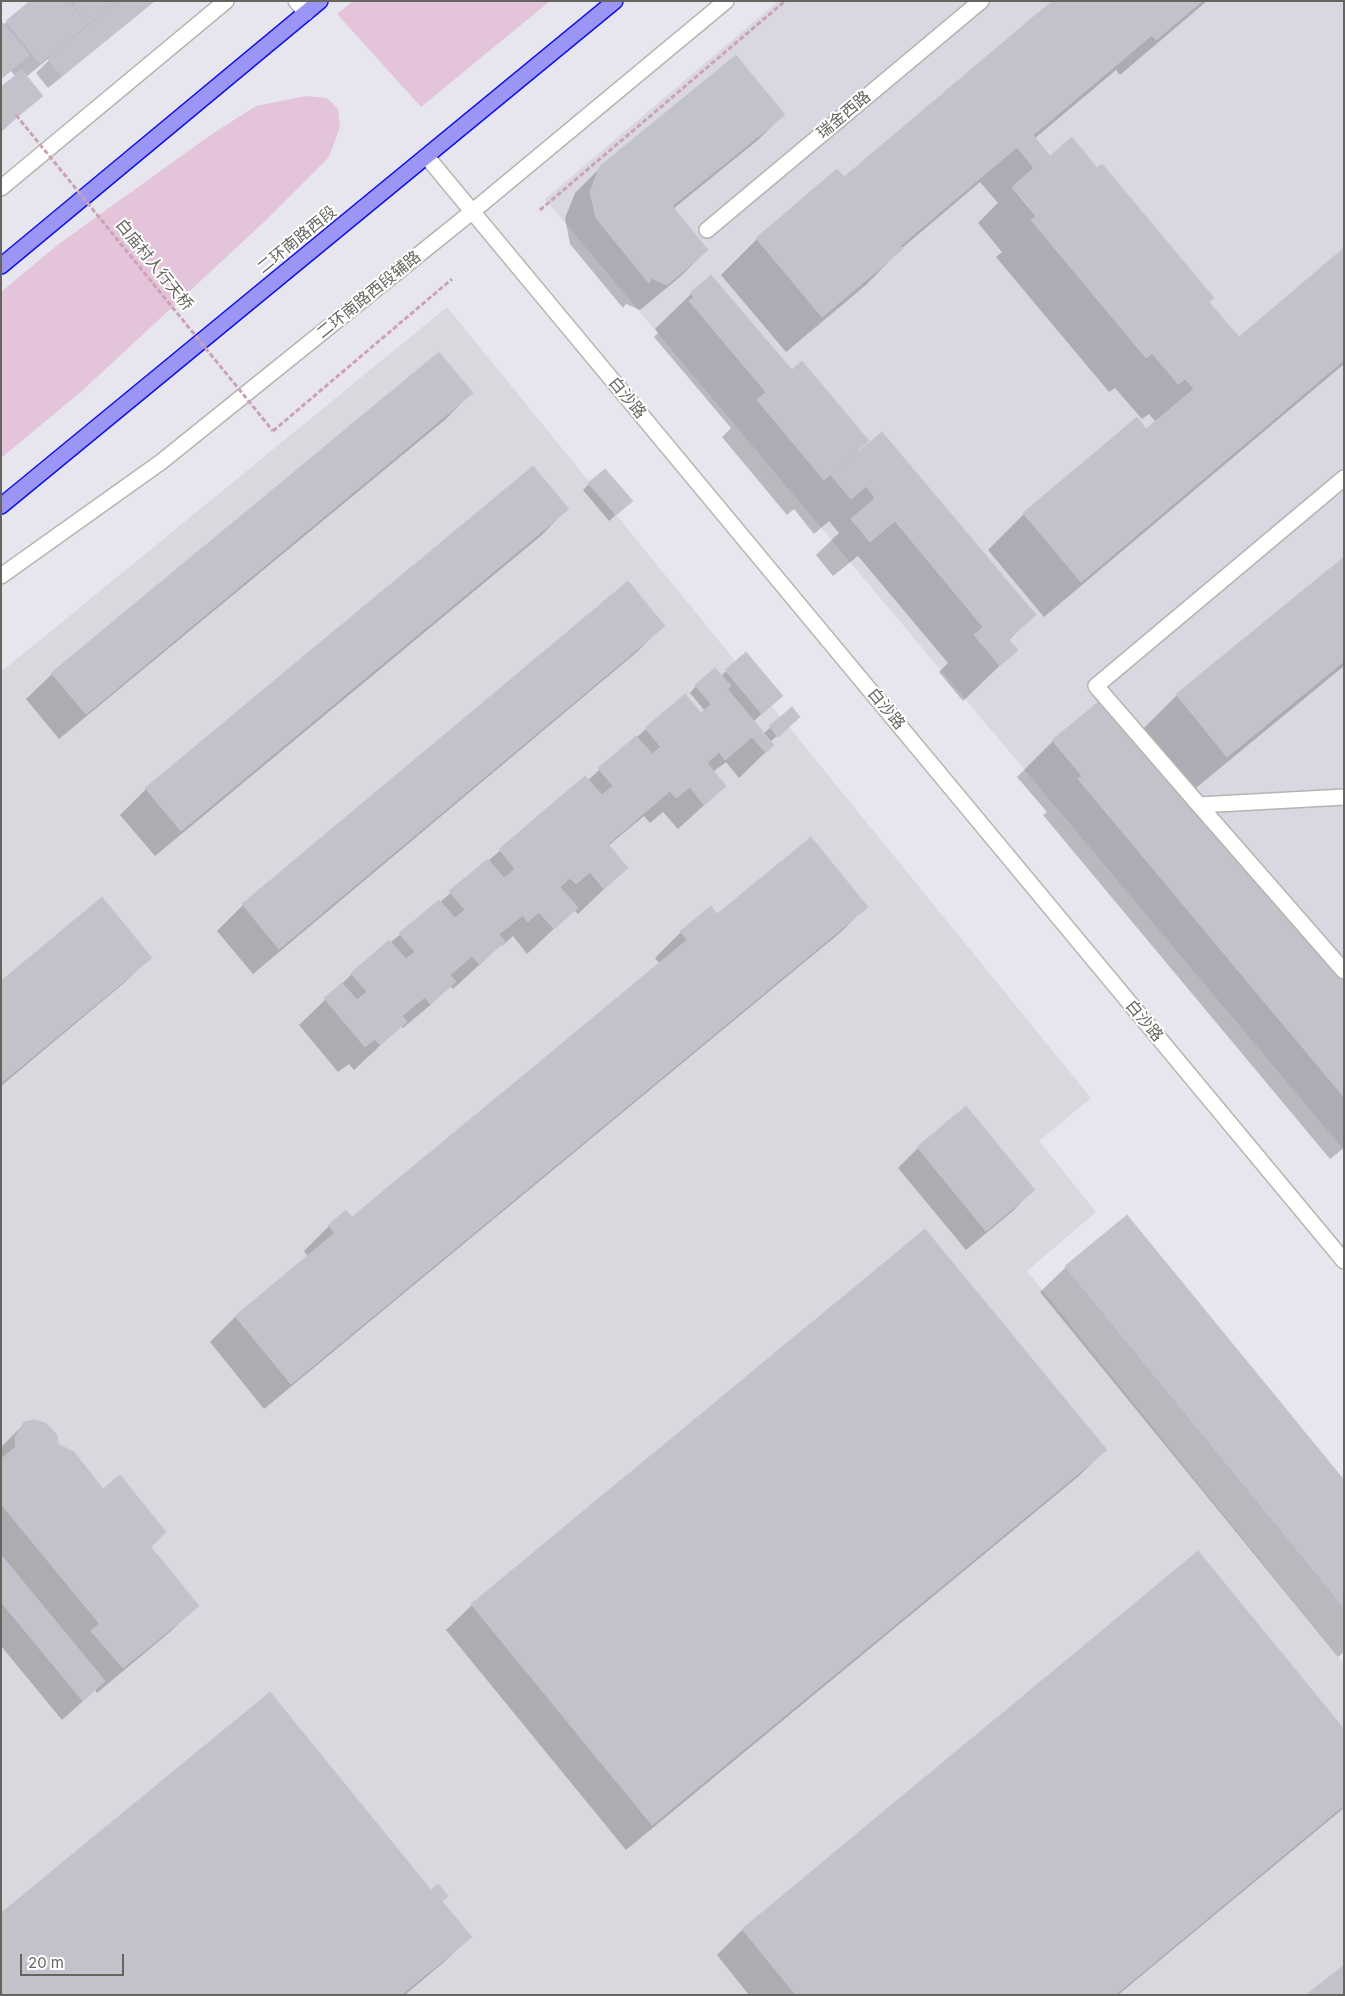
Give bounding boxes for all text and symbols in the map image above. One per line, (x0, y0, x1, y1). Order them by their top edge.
street label: 瑞金西路 (813, 87, 875, 143)
street label: 二环南路西段 (254, 202, 340, 278)
street label: 白庙村人行天桥 (111, 215, 197, 315)
street label: 二环南路西段辅路 (313, 247, 425, 343)
street label: 白沙路 (604, 373, 650, 423)
street label: 白沙路 (863, 684, 909, 734)
street label: 白沙路 (1121, 996, 1167, 1046)
scale bar (22, 1944, 126, 1976)
text: 20 m (28, 1953, 64, 1972)

